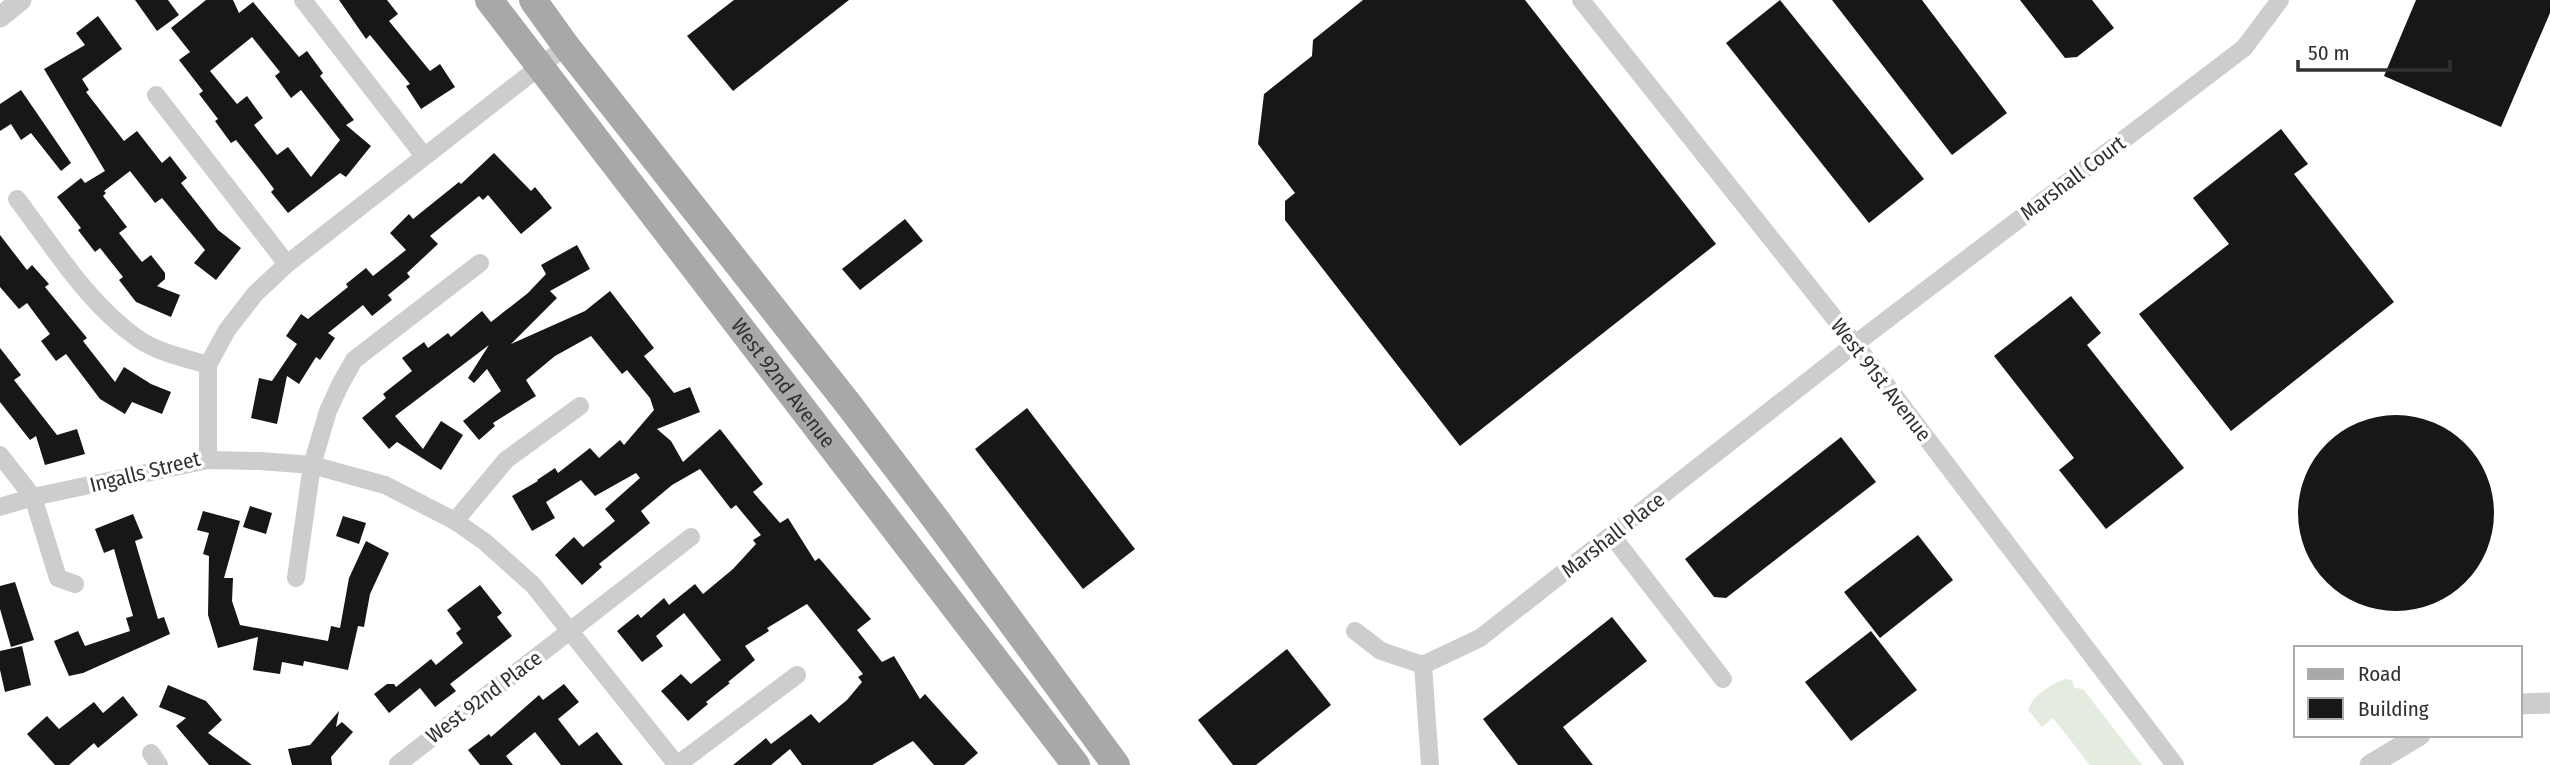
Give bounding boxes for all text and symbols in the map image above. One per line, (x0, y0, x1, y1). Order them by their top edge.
scale bar (2298, 28, 2450, 72)
text: 50 m (2308, 40, 2350, 66)
street label: Marshall Court (2015, 130, 2131, 226)
street label: West 92nd Avenue (725, 313, 841, 453)
street label: West 91st Avenue (1825, 313, 1937, 447)
street label: Ingalls Street (87, 446, 203, 498)
street label: Marshall Place (1556, 487, 1670, 583)
street label: West 92nd Place (421, 645, 547, 749)
legend (2294, 646, 2522, 737)
text: Road (2358, 661, 2402, 687)
text: Building (2358, 696, 2429, 722)

